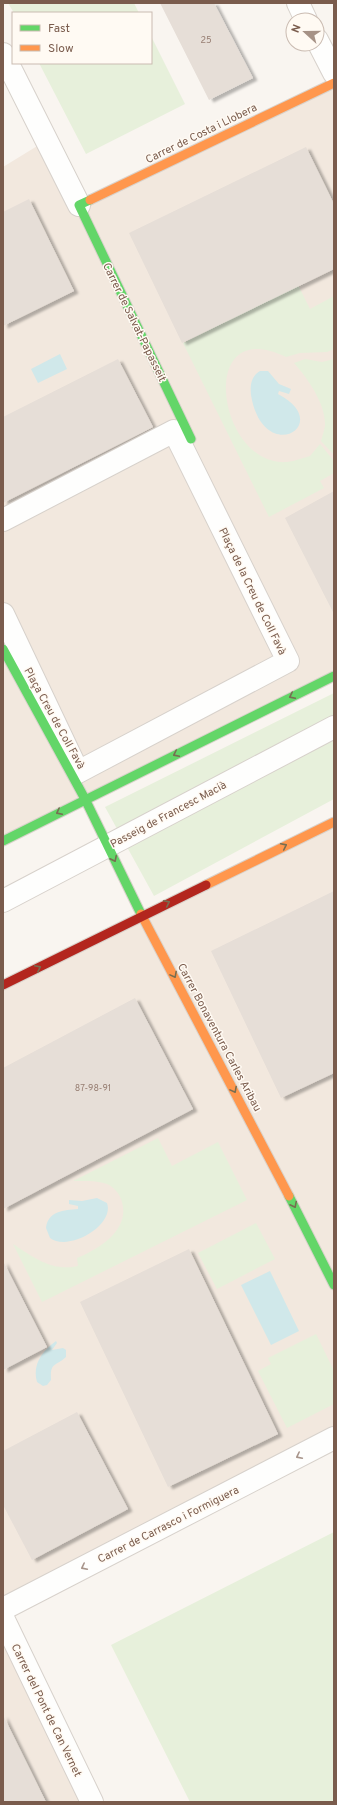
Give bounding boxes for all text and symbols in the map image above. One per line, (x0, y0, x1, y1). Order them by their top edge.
legend (12, 12, 152, 64)
north arrow (285, 12, 325, 52)
text: Fast (48, 21, 70, 37)
text: N (289, 23, 305, 35)
house number: 25 (200, 35, 212, 46)
text: Slow (48, 41, 74, 57)
street label: Carrer de Costa i Llobera (143, 101, 260, 167)
street label: Carrer de Salvat-Papasseit (99, 261, 169, 384)
street label: Plaça de la Creu de Coll Favà (215, 526, 289, 658)
street label: Plaça Creu de Coll Favà (20, 665, 88, 772)
one-way arrow (289, 692, 296, 699)
one-way arrow (172, 749, 180, 757)
street label: Passeig de Francesc Macià (108, 778, 229, 852)
one-way arrow (56, 807, 64, 815)
one-way arrow (279, 843, 287, 851)
one-way arrow (109, 855, 117, 863)
one-way arrow (162, 900, 170, 908)
street label: Carrer Bonaventura Carles Aribau (174, 961, 264, 1114)
one-way arrow (34, 965, 41, 973)
one-way arrow (169, 971, 177, 978)
house number: 87-98-91 (75, 1083, 111, 1094)
one-way arrow (230, 1086, 237, 1093)
one-way arrow (289, 1201, 297, 1209)
one-way arrow (296, 1451, 304, 1459)
street label: Carrer de Carrasco i Formiguera (95, 1483, 242, 1567)
one-way arrow (81, 1562, 89, 1570)
street label: Carrer del Pont de Can Vernet (8, 1642, 84, 1779)

